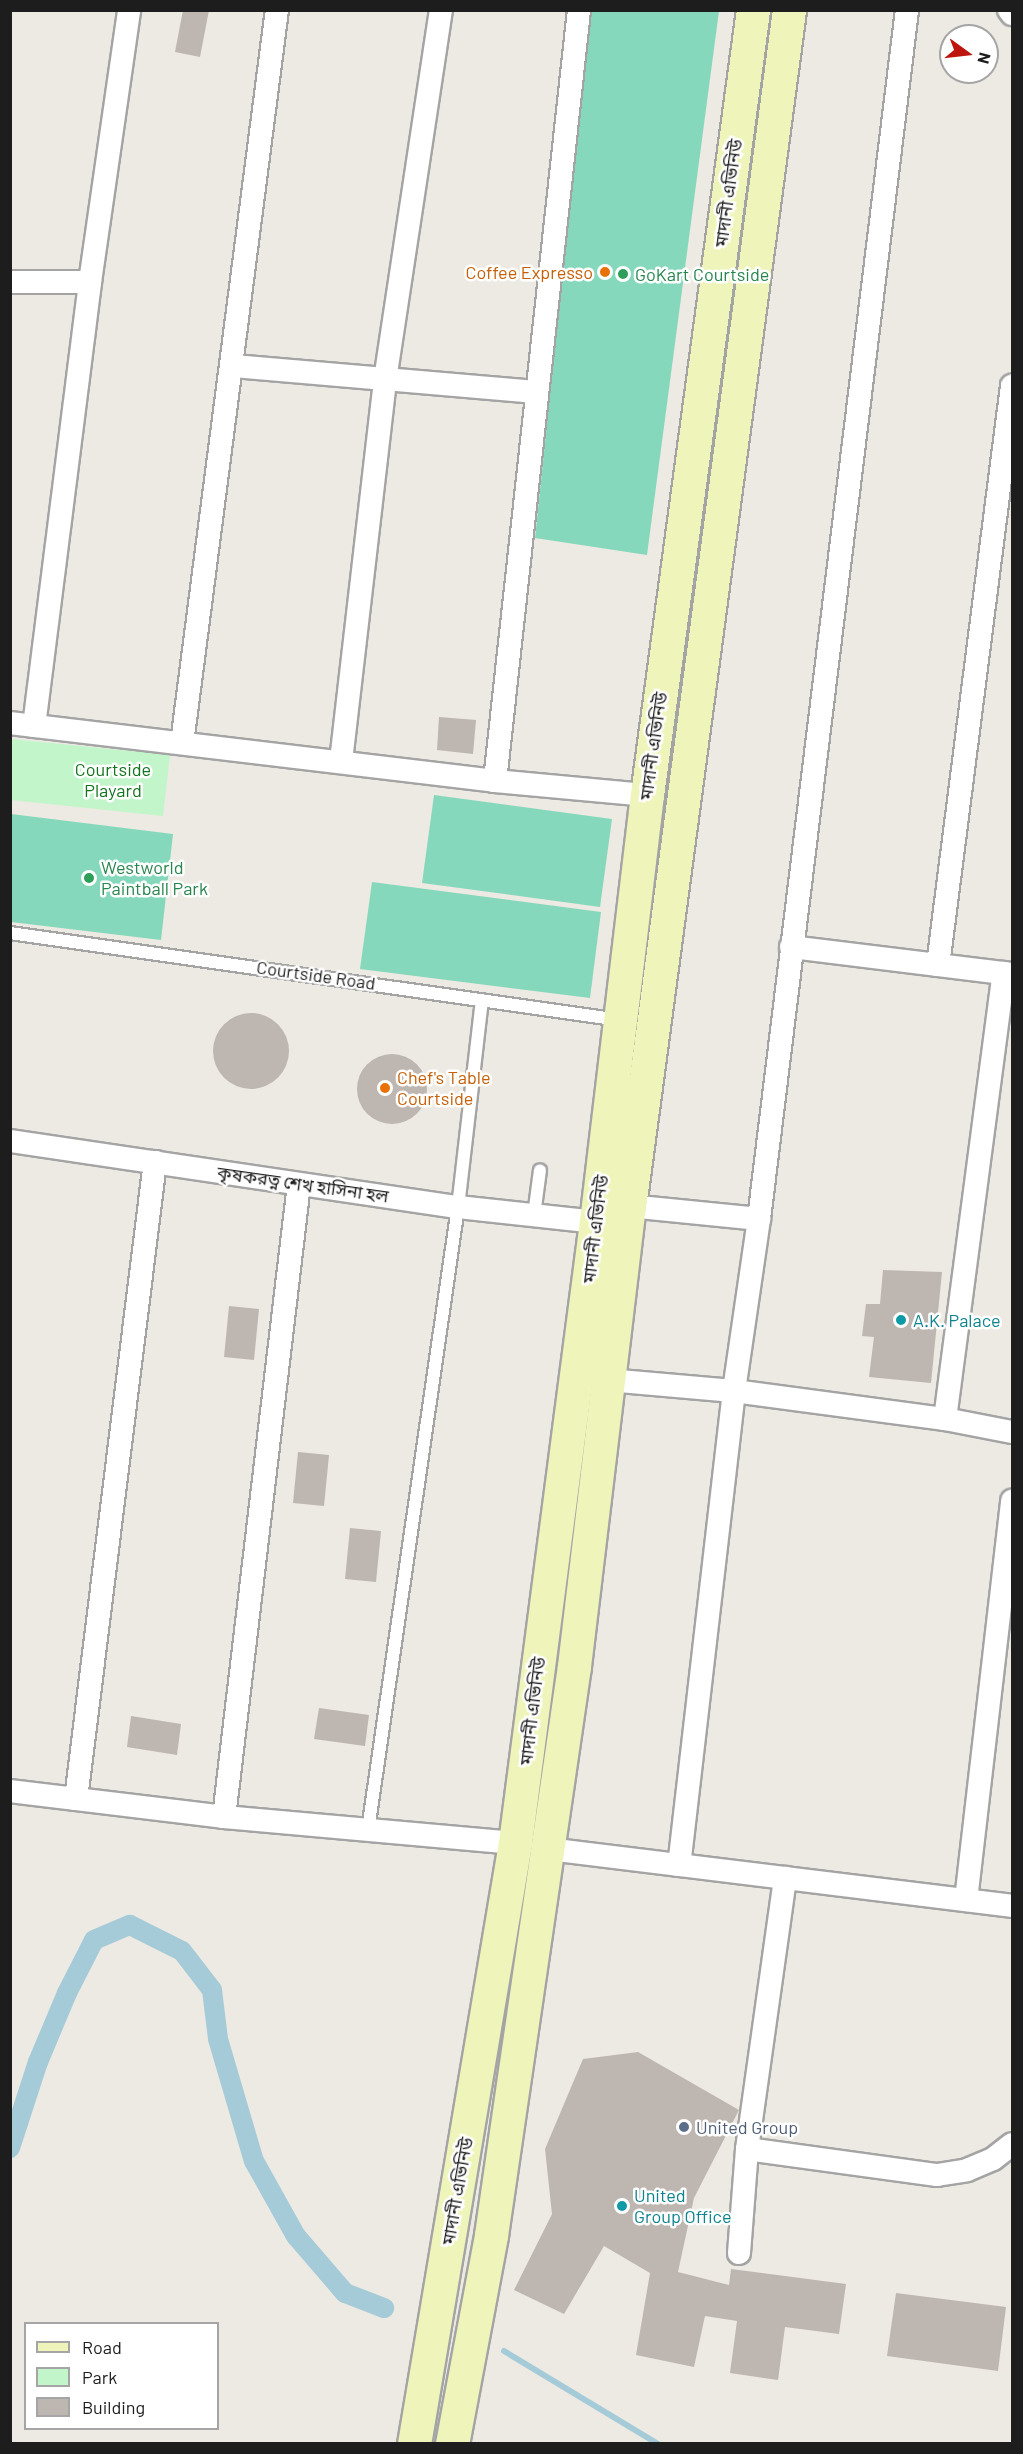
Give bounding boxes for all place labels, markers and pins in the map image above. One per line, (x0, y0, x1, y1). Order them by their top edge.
place label: Coffee Expresso (465, 261, 593, 283)
place label: GoKart Courtside (635, 263, 769, 285)
marker: Coffee Expresso (598, 265, 612, 279)
marker: GoKart Courtside (616, 267, 630, 281)
place label: Westworld Paintball Park (101, 857, 208, 900)
marker: Westworld Paintball Park (82, 871, 96, 885)
place label: Chef's Table Courtside (397, 1067, 491, 1110)
marker: Chef's Table Courtside (378, 1081, 392, 1095)
place label: A.K. Palace (913, 1309, 1001, 1331)
marker: A.K. Palace (894, 1313, 908, 1327)
place label: United Group (696, 2116, 798, 2138)
marker: United Group (677, 2120, 691, 2134)
place label: United Group Office (634, 2185, 731, 2228)
marker: United Group Office (615, 2199, 629, 2213)

